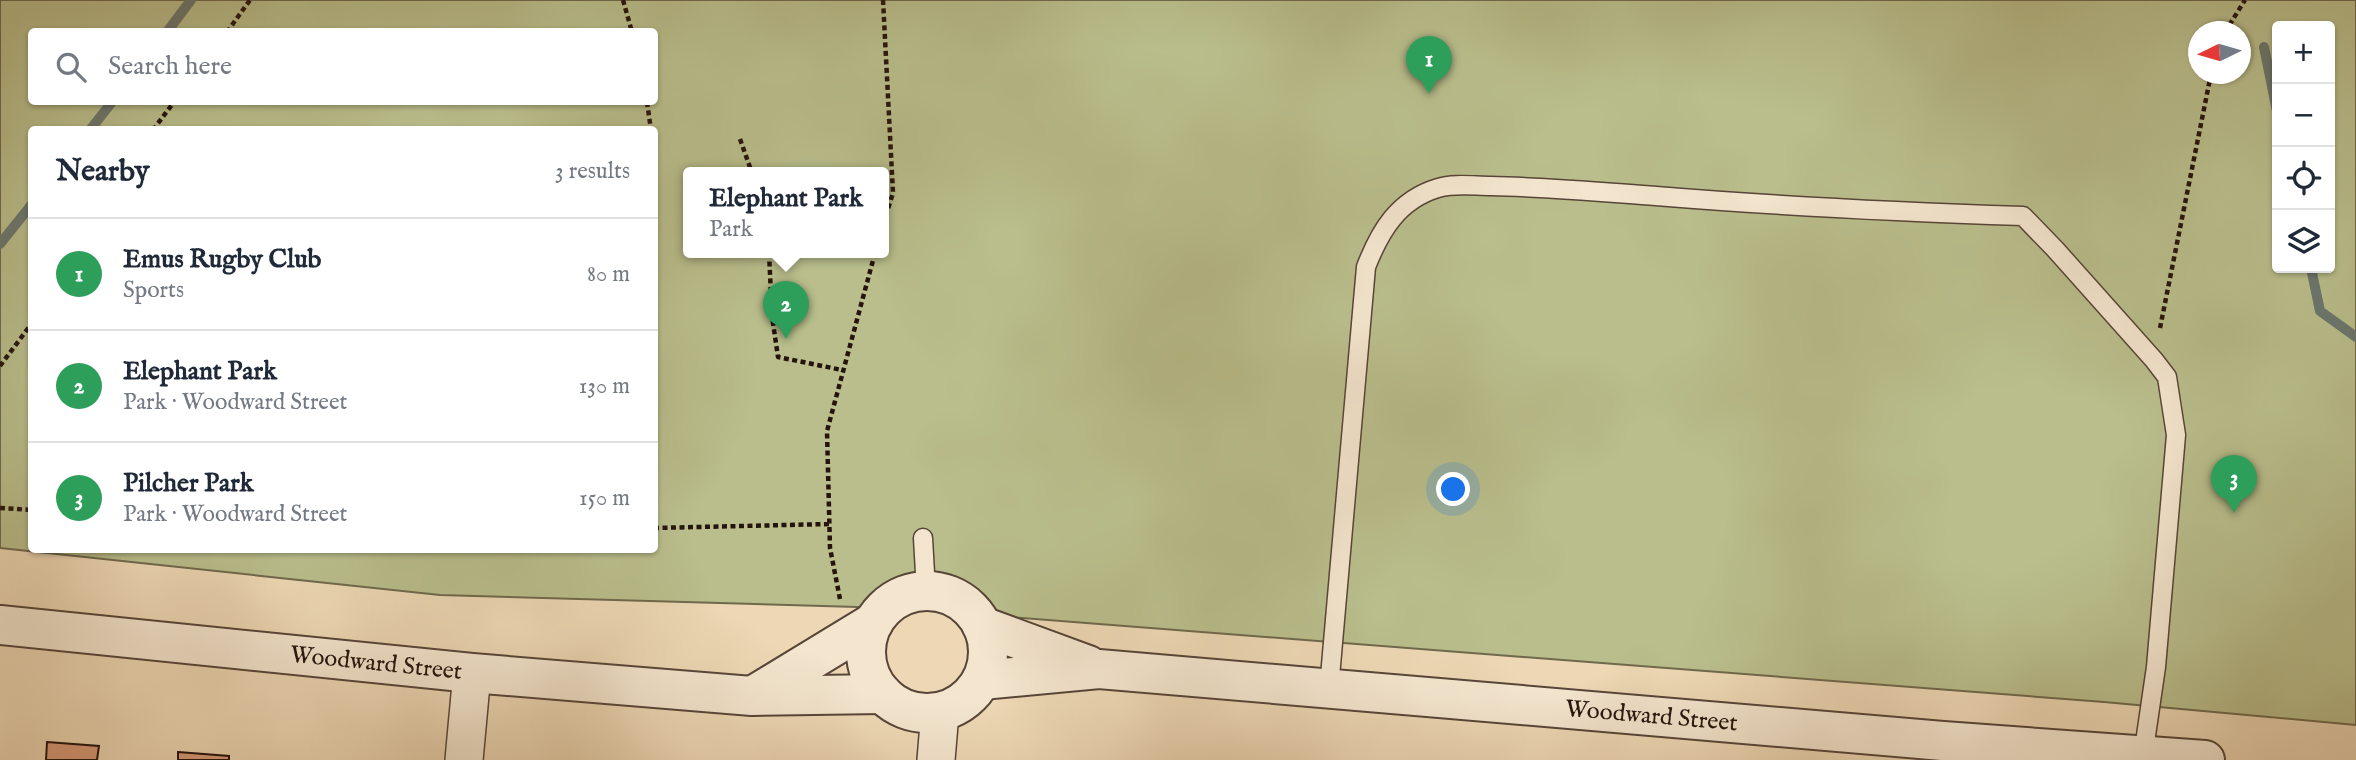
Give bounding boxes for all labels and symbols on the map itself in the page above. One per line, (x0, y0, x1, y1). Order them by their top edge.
north arrow (2188, 21, 2251, 84)
pin: 1 (1406, 36, 1452, 94)
pin: 2 (763, 281, 809, 339)
pin: 3 (2211, 455, 2257, 513)
your location (1436, 472, 1470, 506)
street label: Woodward Street (289, 639, 464, 687)
street label: Woodward Street (1564, 693, 1739, 739)

